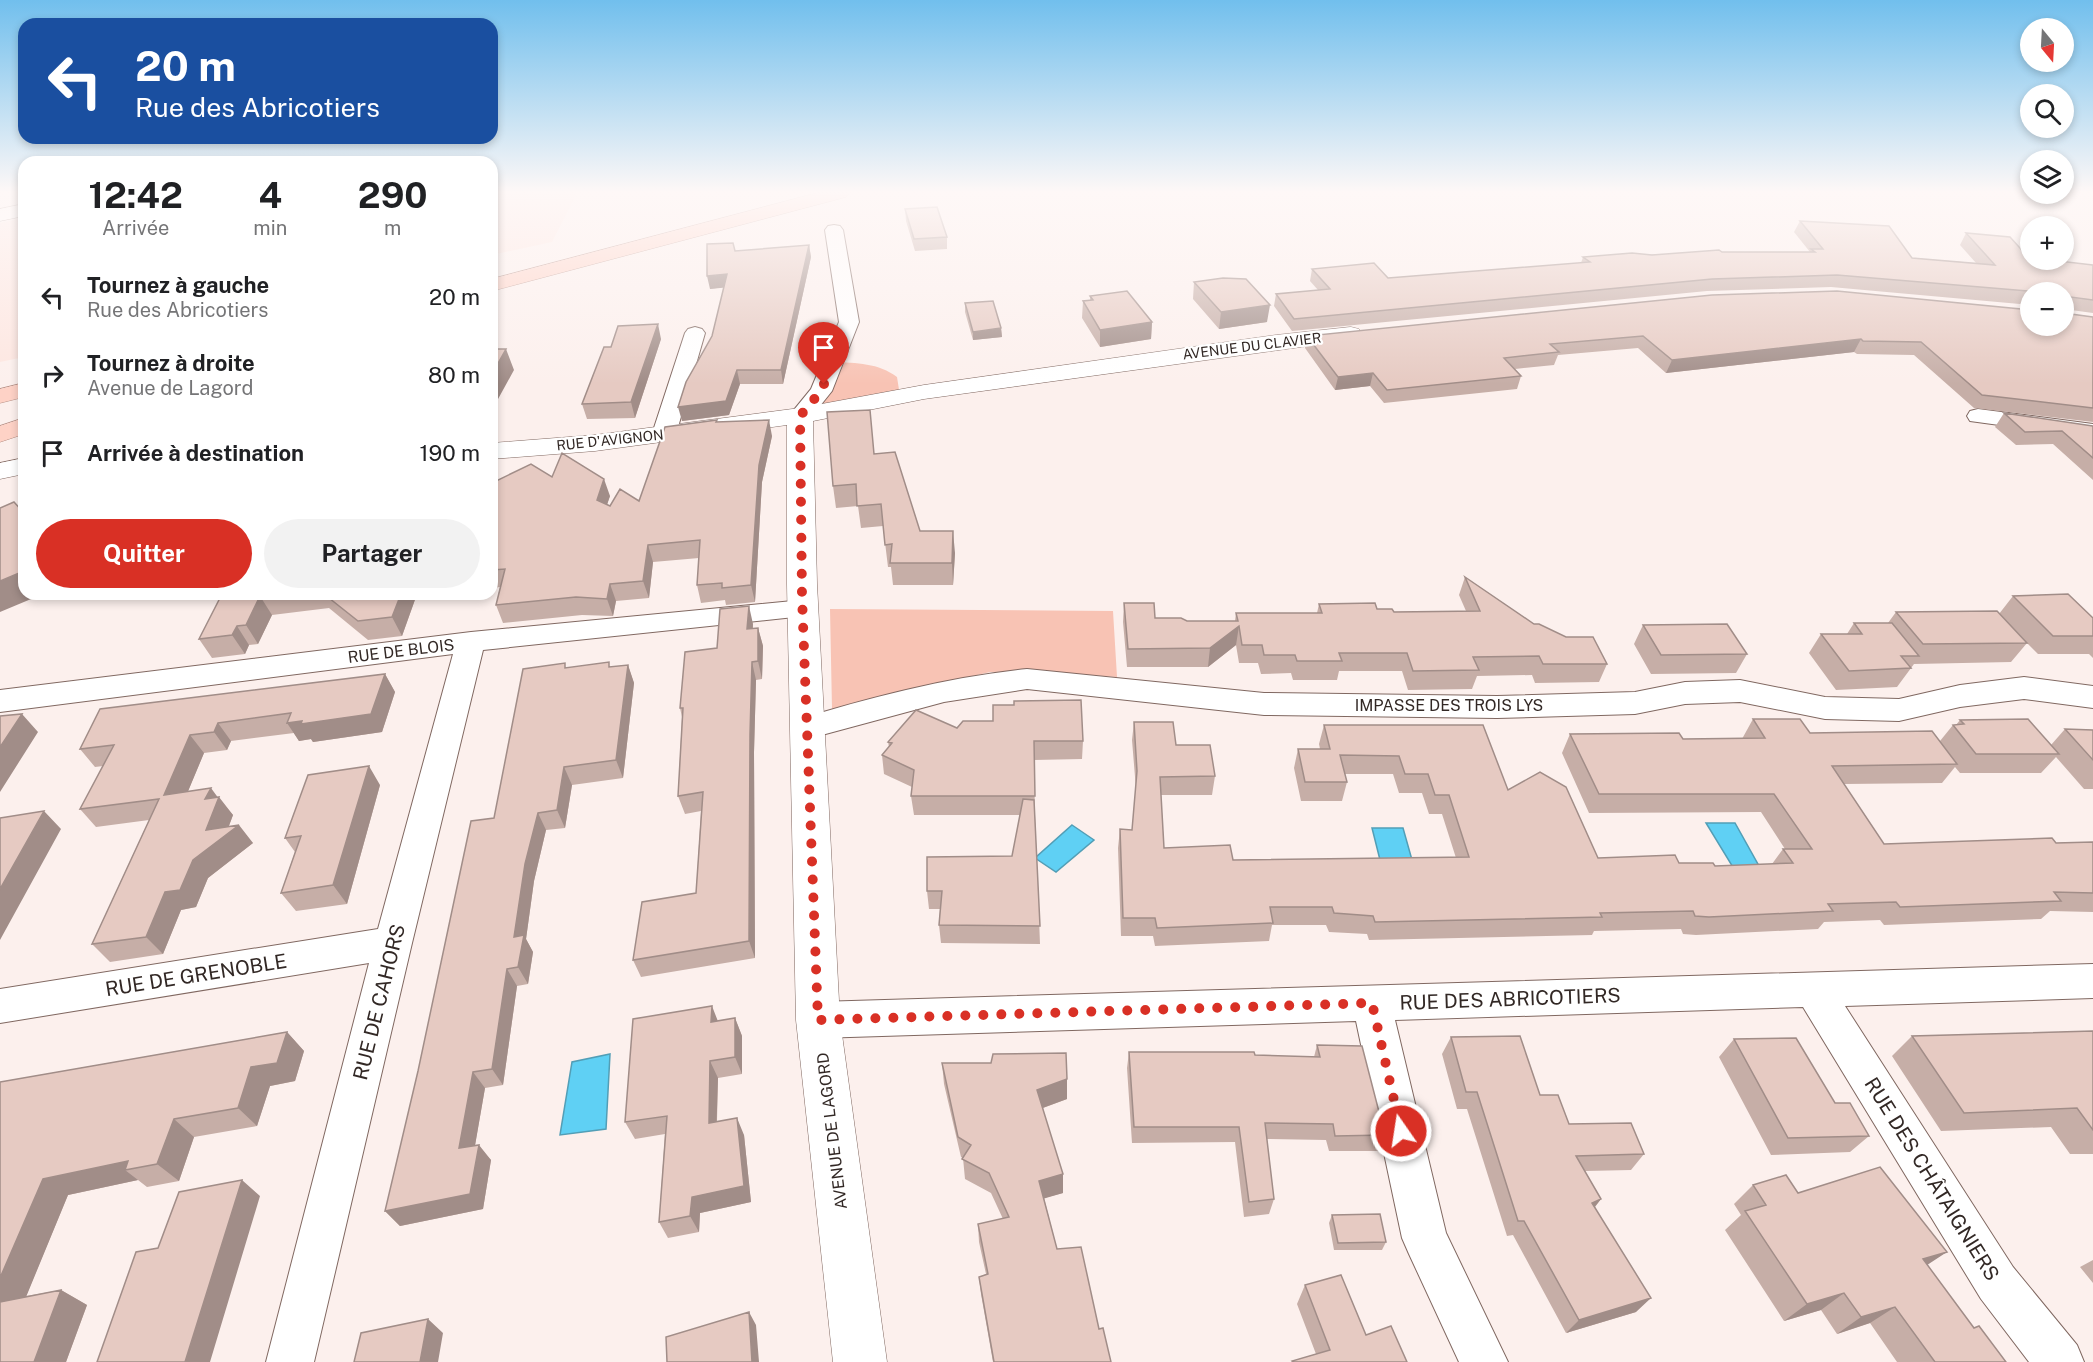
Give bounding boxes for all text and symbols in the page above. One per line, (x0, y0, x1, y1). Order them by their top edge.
north arrow (2020, 18, 2074, 72)
map controls (2020, 18, 2074, 336)
text: 20 m (135, 41, 236, 90)
icon: left (36, 42, 114, 120)
button: search (2020, 84, 2074, 138)
text: Rue des Abricotiers (135, 91, 380, 123)
button: layers (2020, 150, 2074, 204)
text: 12:42 (89, 174, 183, 216)
text: 4 (258, 174, 282, 216)
text: 290 (358, 174, 427, 216)
text: Arrivée (102, 216, 169, 240)
text: min (253, 216, 287, 240)
text: m (384, 216, 401, 240)
button: + (2020, 216, 2074, 270)
text: Tournez à gauche (87, 272, 269, 298)
icon: left (36, 281, 69, 314)
button: − (2020, 282, 2074, 336)
text: 20 m (429, 284, 480, 310)
text: Rue des Abricotiers (87, 298, 268, 322)
pin (798, 322, 849, 384)
street label: AVENUE DU CLAVIER (1182, 330, 1322, 362)
icon: arrive (807, 331, 840, 364)
text: Tournez à droite (87, 350, 255, 376)
icon: right (36, 359, 69, 392)
text: 80 m (428, 362, 480, 388)
text: Avenue de Lagord (87, 376, 253, 400)
street label: RUE D'AVIGNON (556, 426, 664, 454)
icon: arrive (36, 437, 69, 470)
text: Arrivée à destination (87, 440, 304, 466)
text: 190 m (420, 440, 480, 466)
button: Quitter (36, 519, 252, 588)
button: Partager (264, 519, 480, 588)
street label: RUE DE BLOIS (347, 635, 455, 667)
street label: IMPASSE DES TROIS LYS (1355, 696, 1543, 715)
street label: RUE DE CAHORS (348, 922, 410, 1082)
street label: RUE DE GRENOBLE (103, 949, 289, 1001)
street label: RUE DES ABRICOTIERS (1399, 983, 1621, 1015)
street label: AVENUE DE LAGORD (813, 1051, 851, 1211)
street label: RUE DES CHÂTAIGNIERS (1860, 1073, 2004, 1285)
position arrow (1369, 1099, 1433, 1163)

